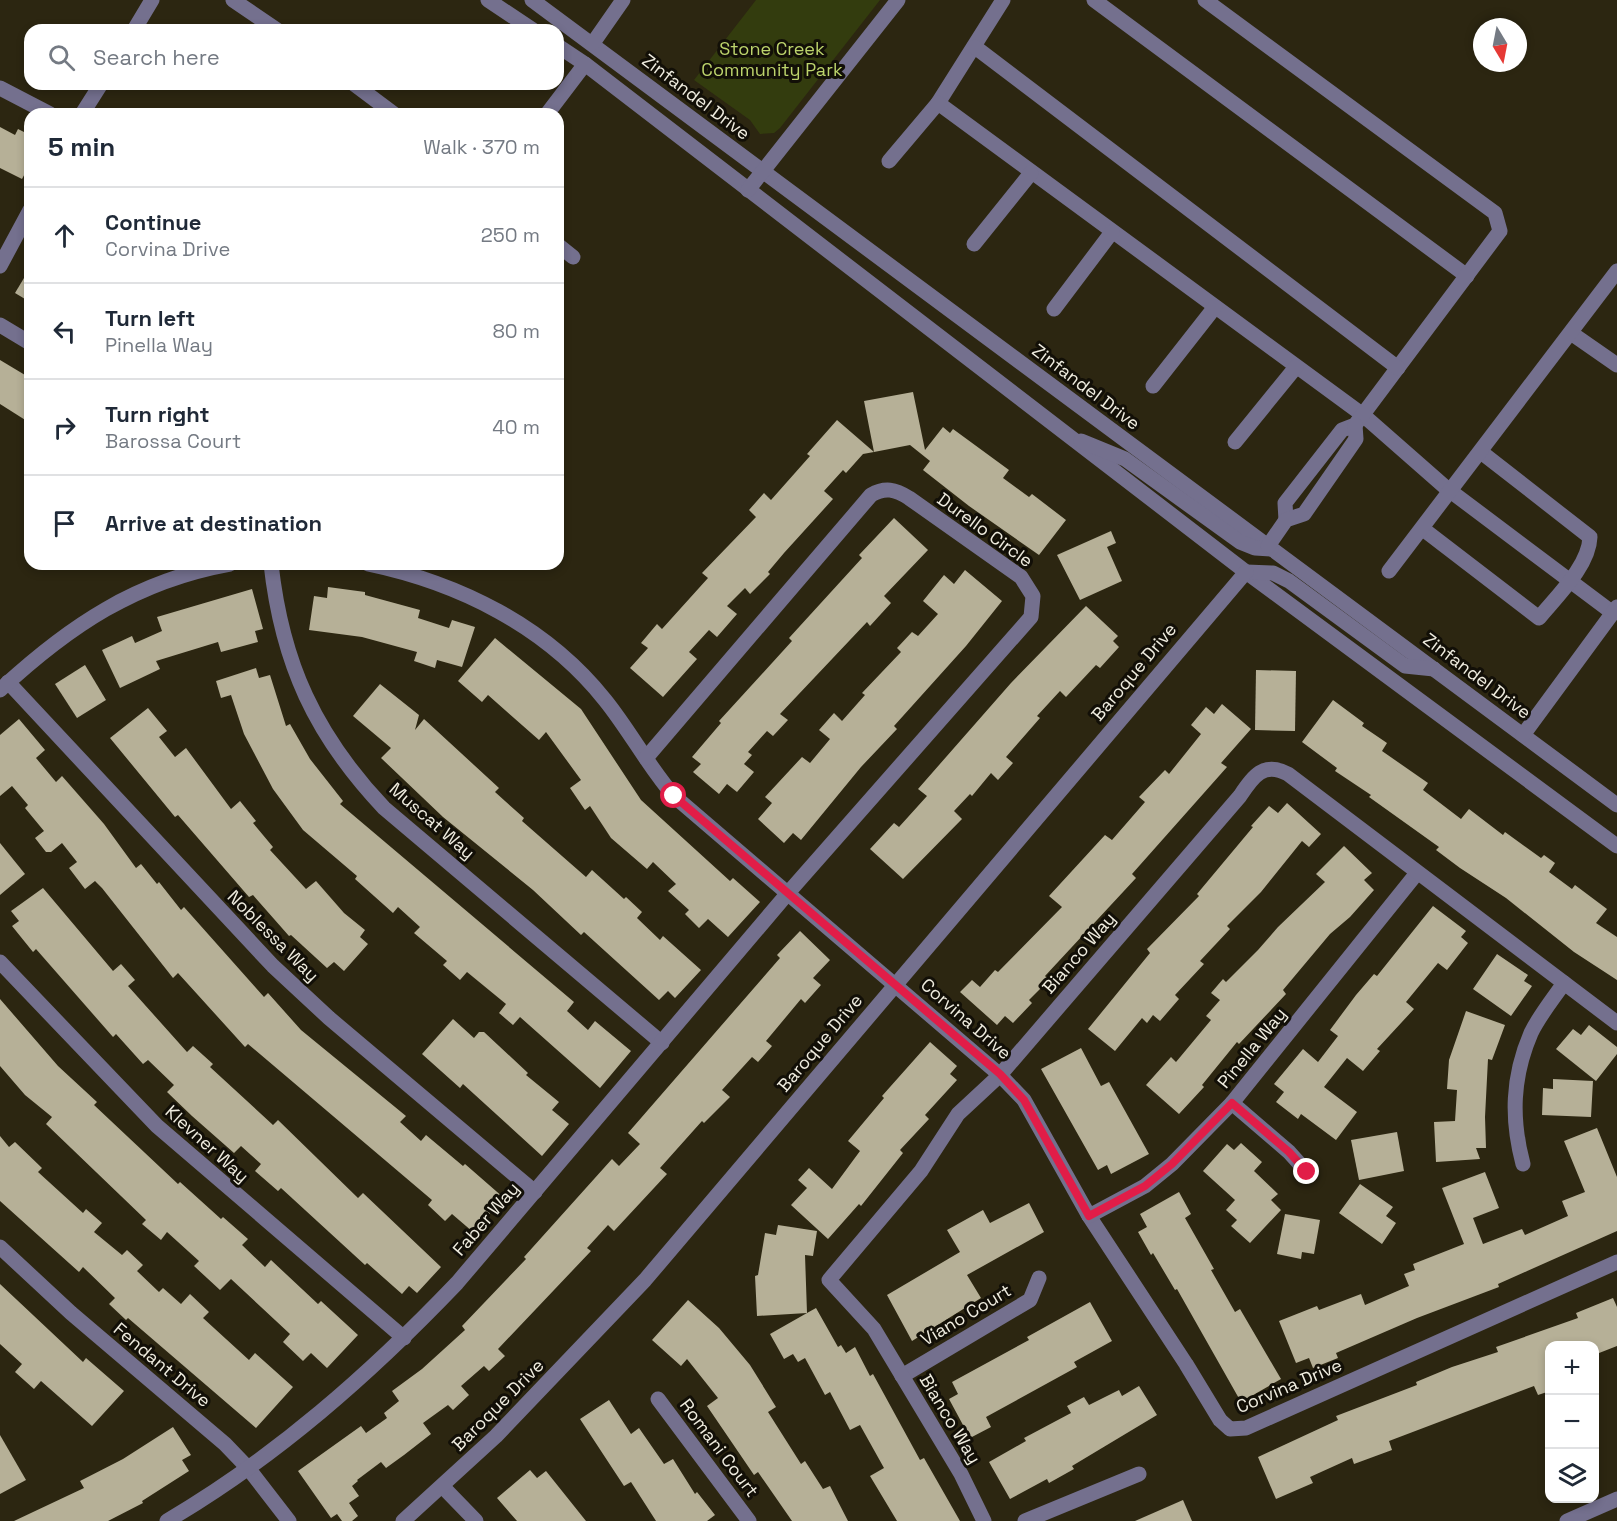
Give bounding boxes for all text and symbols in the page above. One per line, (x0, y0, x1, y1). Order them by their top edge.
north arrow (1473, 18, 1527, 72)
search box (24, 24, 564, 90)
park label: Stone Creek Community Park (701, 37, 843, 81)
icon: search (45, 41, 78, 74)
text: Search here (93, 43, 220, 71)
street label: Zinfandel Drive (638, 49, 755, 145)
text: 5 min (48, 130, 115, 164)
text: Walk · 370 m (423, 134, 540, 160)
text: Continue (105, 208, 201, 236)
icon: ahead (48, 219, 81, 252)
text: 250 m (481, 222, 540, 248)
text: Corvina Drive (105, 236, 230, 262)
text: Turn left (105, 304, 195, 332)
icon: left (48, 315, 81, 348)
text: 80 m (492, 318, 540, 344)
text: Pinella Way (105, 332, 213, 358)
street label: Zinfandel Drive (1028, 339, 1145, 435)
text: Turn right (105, 400, 210, 428)
icon: right (48, 411, 81, 444)
text: 40 m (492, 414, 540, 440)
text: Barossa Court (105, 428, 241, 454)
street label: Durello Circle (933, 487, 1038, 572)
icon: arrive (48, 507, 81, 540)
text: Arrive at destination (105, 509, 322, 537)
street label: Baroque Drive (1086, 618, 1181, 725)
street label: Zinfandel Drive (1419, 628, 1536, 724)
street label: Muscat Way (385, 777, 480, 864)
route start (660, 782, 686, 808)
street label: Noblessa Way (223, 885, 324, 986)
street label: Bianco Way (1037, 907, 1120, 998)
street label: Corvina Drive (916, 973, 1016, 1064)
street label: Baroque Drive (772, 989, 867, 1096)
street label: Pinella Way (1212, 1003, 1291, 1093)
street label: Klevner Way (161, 1100, 254, 1187)
route end (1293, 1158, 1319, 1184)
street label: Faber Way (447, 1177, 524, 1260)
street label: Viano Court (916, 1279, 1015, 1351)
street label: Fendant Drive (109, 1317, 216, 1412)
map controls (1545, 1341, 1599, 1503)
button: + (1545, 1341, 1599, 1395)
street label: Corvina Drive (1232, 1353, 1345, 1418)
street label: Baroque Drive (447, 1354, 549, 1456)
street label: Bianco Way (915, 1370, 986, 1468)
street label: Romani Court (675, 1394, 764, 1501)
button: − (1545, 1395, 1599, 1449)
button: layers (1545, 1449, 1599, 1503)

